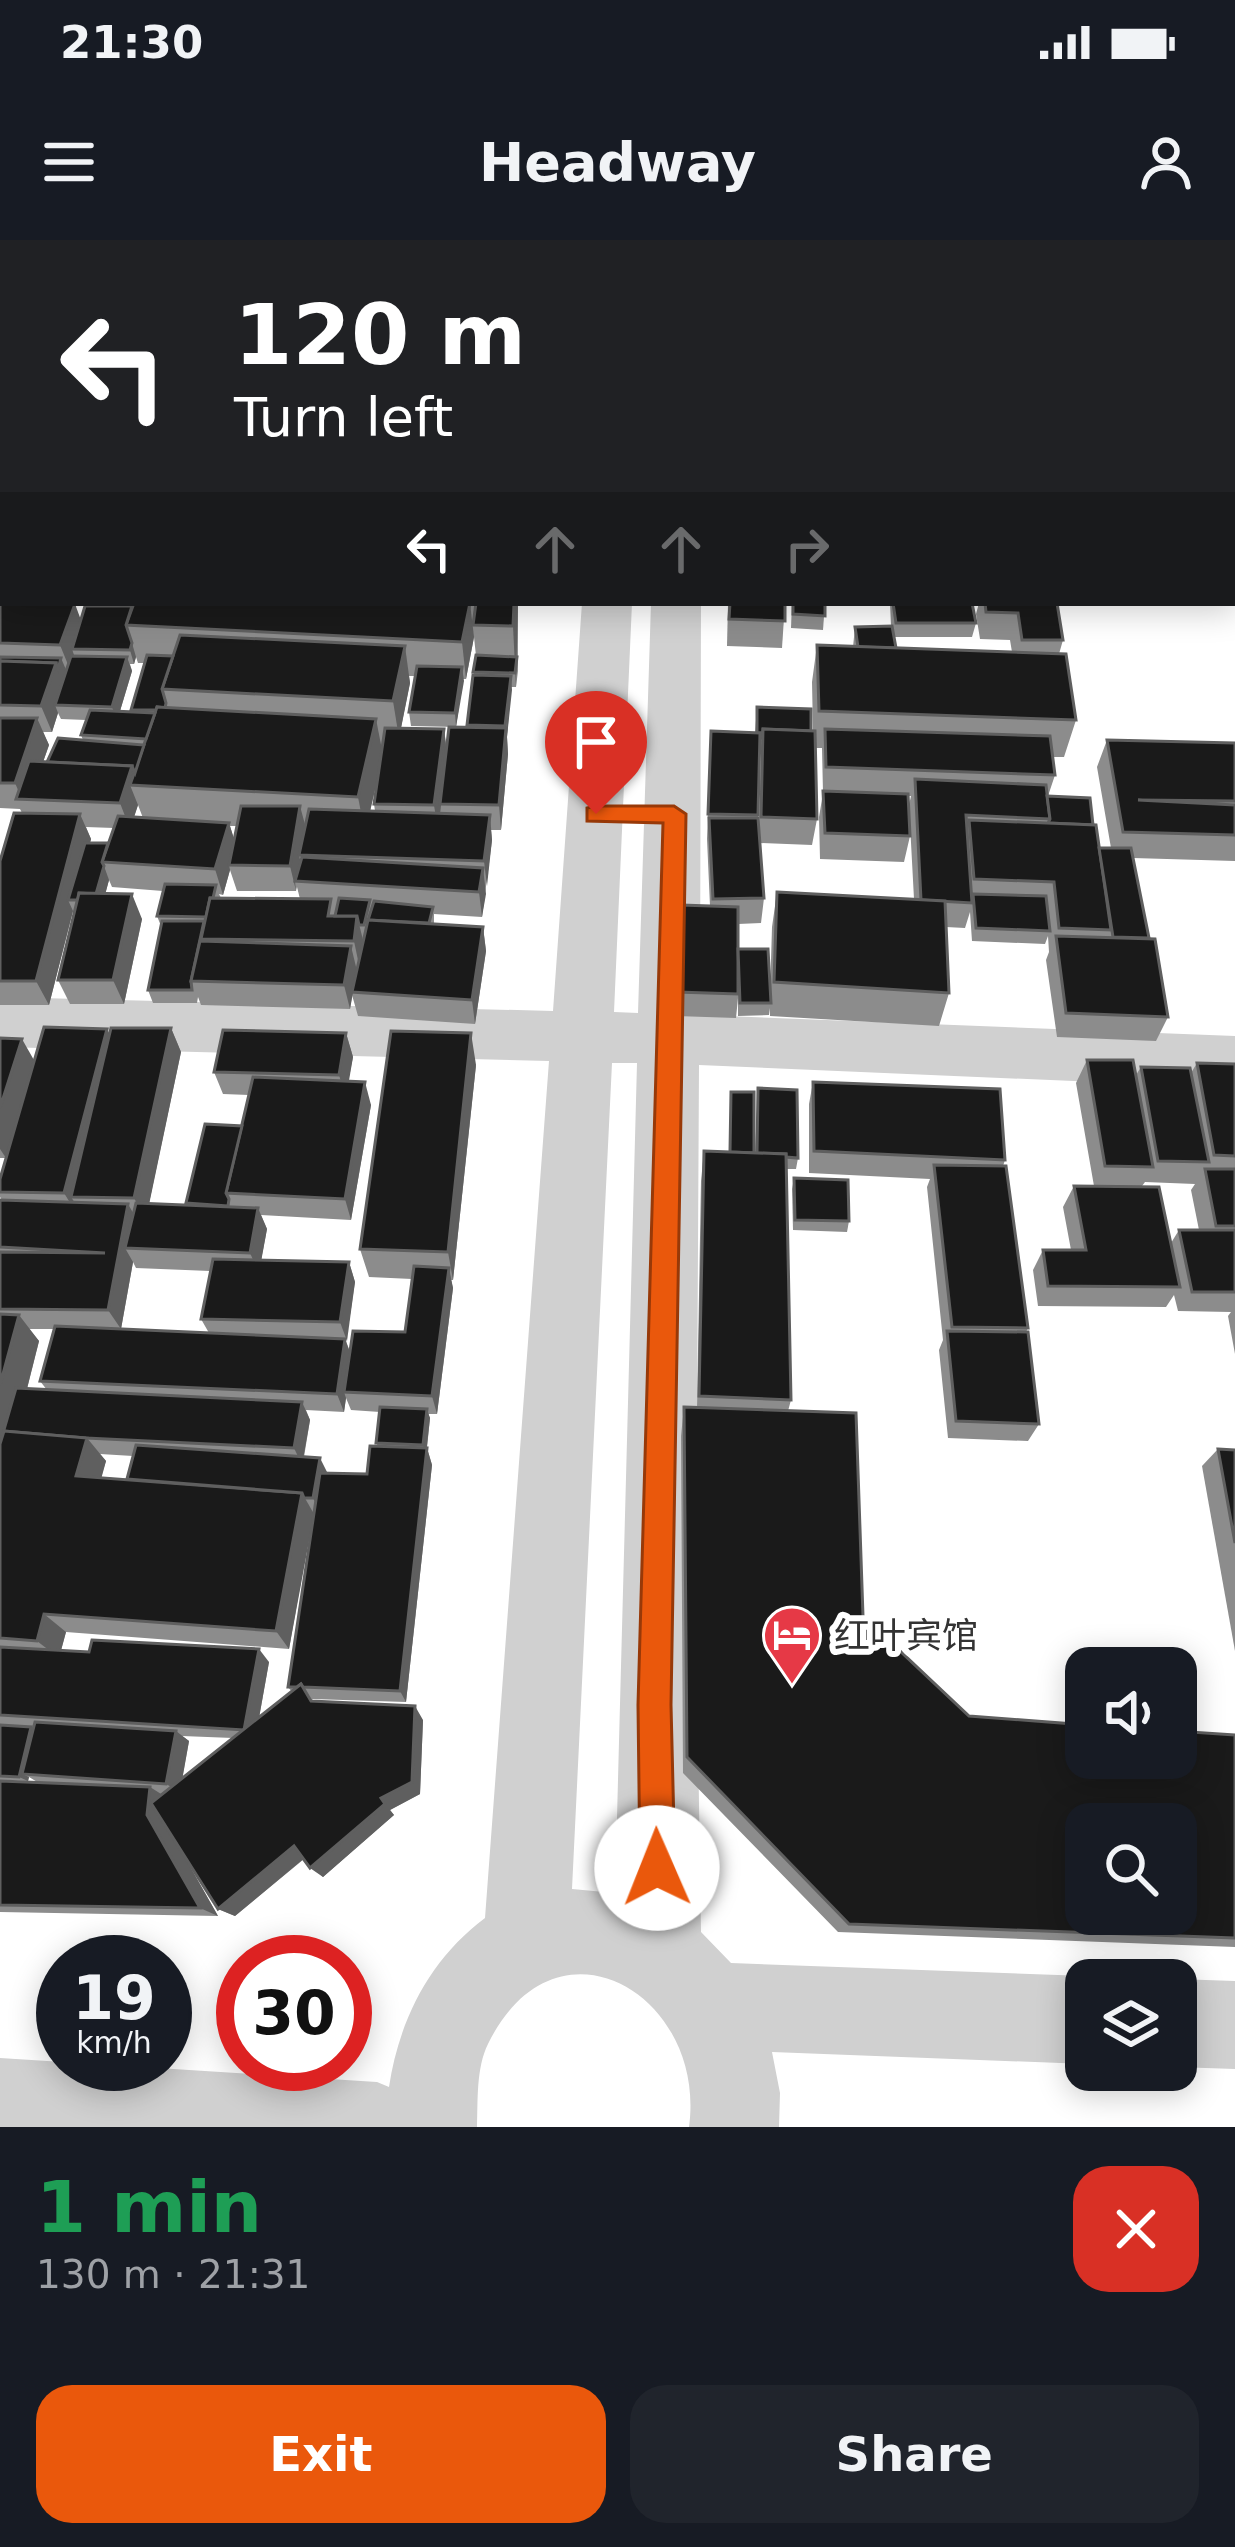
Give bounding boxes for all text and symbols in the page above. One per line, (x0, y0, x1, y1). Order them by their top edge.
text: 21:30 (60, 16, 203, 69)
icon: menu (36, 129, 102, 195)
icon: person (1133, 129, 1199, 195)
text: Headway (479, 131, 756, 194)
text: 120 m (234, 286, 526, 384)
icon: left (36, 288, 192, 444)
text: Turn left (234, 386, 453, 449)
icon: left (396, 516, 462, 582)
icon: ahead (522, 516, 588, 582)
icon: ahead (648, 516, 714, 582)
icon: right (774, 516, 840, 582)
pin (545, 691, 647, 814)
icon: arrive (563, 709, 629, 775)
hotel icon: 红叶宾馆 (761, 1604, 823, 1686)
place label: 红叶宾馆 (834, 1615, 978, 1656)
map controls (1065, 1647, 1197, 2091)
button: sound (1065, 1647, 1197, 1779)
button: search (1065, 1803, 1197, 1935)
position arrow (594, 1805, 720, 1931)
speed limit sign: 30 (216, 1935, 372, 2091)
button: layers (1065, 1959, 1197, 2091)
text: 19 (72, 1963, 156, 2033)
text: km/h (76, 2025, 152, 2060)
text: 1 min (36, 2165, 262, 2249)
button: close (1073, 2166, 1199, 2292)
text: 130 m · 21:31 (36, 2252, 310, 2297)
button: Exit (36, 2385, 606, 2523)
button: Share (630, 2385, 1199, 2523)

